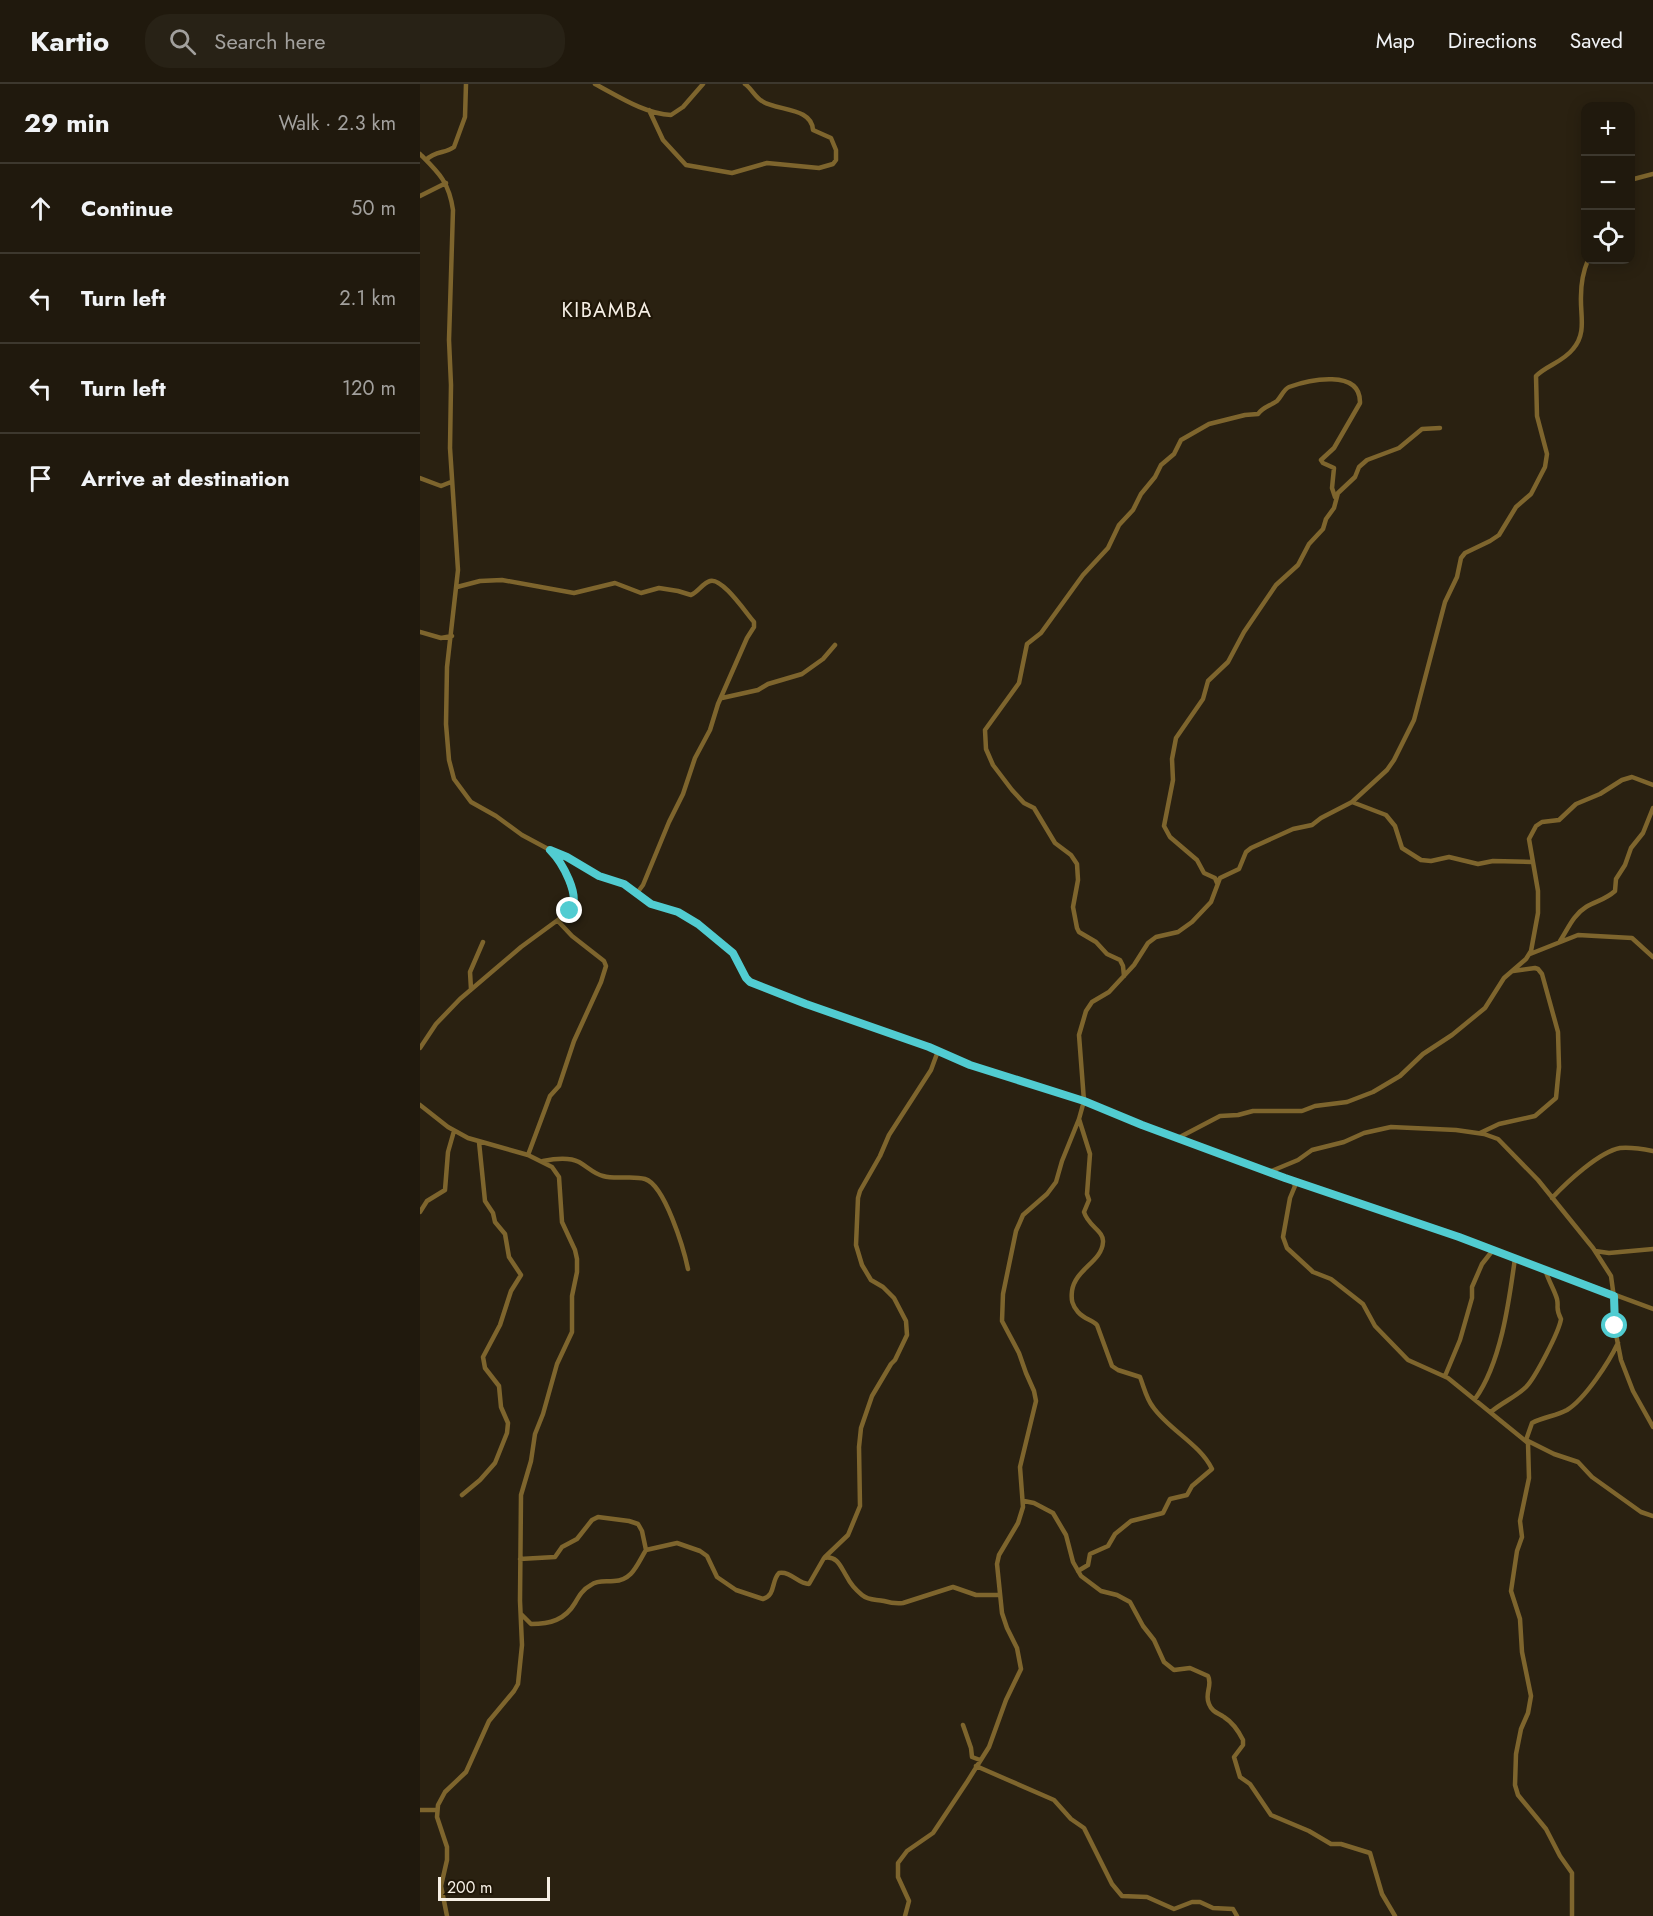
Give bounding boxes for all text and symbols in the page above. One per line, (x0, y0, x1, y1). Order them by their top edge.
search box (145, 14, 565, 68)
text: Kartio (30, 21, 109, 62)
icon: search (166, 25, 199, 58)
text: Search here (214, 25, 326, 57)
text: Map (1376, 26, 1415, 56)
text: Directions (1448, 26, 1537, 56)
text: Saved (1570, 26, 1623, 56)
map controls (1581, 102, 1635, 264)
button: + (1581, 102, 1635, 156)
text: 29 min (24, 104, 110, 142)
text: Walk · 2.3 km (278, 109, 396, 138)
button: − (1581, 156, 1635, 210)
icon: ahead (24, 192, 57, 225)
text: Continue (81, 192, 173, 224)
text: 50 m (351, 194, 396, 223)
button: locate (1581, 210, 1635, 264)
icon: left (24, 282, 57, 315)
text: Turn left (81, 282, 166, 314)
text: 2.1 km (339, 284, 396, 313)
district label: KIBAMBA (561, 296, 653, 325)
icon: left (24, 372, 57, 405)
text: Turn left (81, 372, 166, 404)
text: 120 m (342, 374, 396, 403)
icon: arrive (24, 462, 57, 495)
text: Arrive at destination (81, 462, 290, 494)
route end (556, 897, 582, 923)
route start (1601, 1312, 1627, 1338)
scale bar (438, 1874, 550, 1902)
text: 200 m (447, 1876, 493, 1899)

